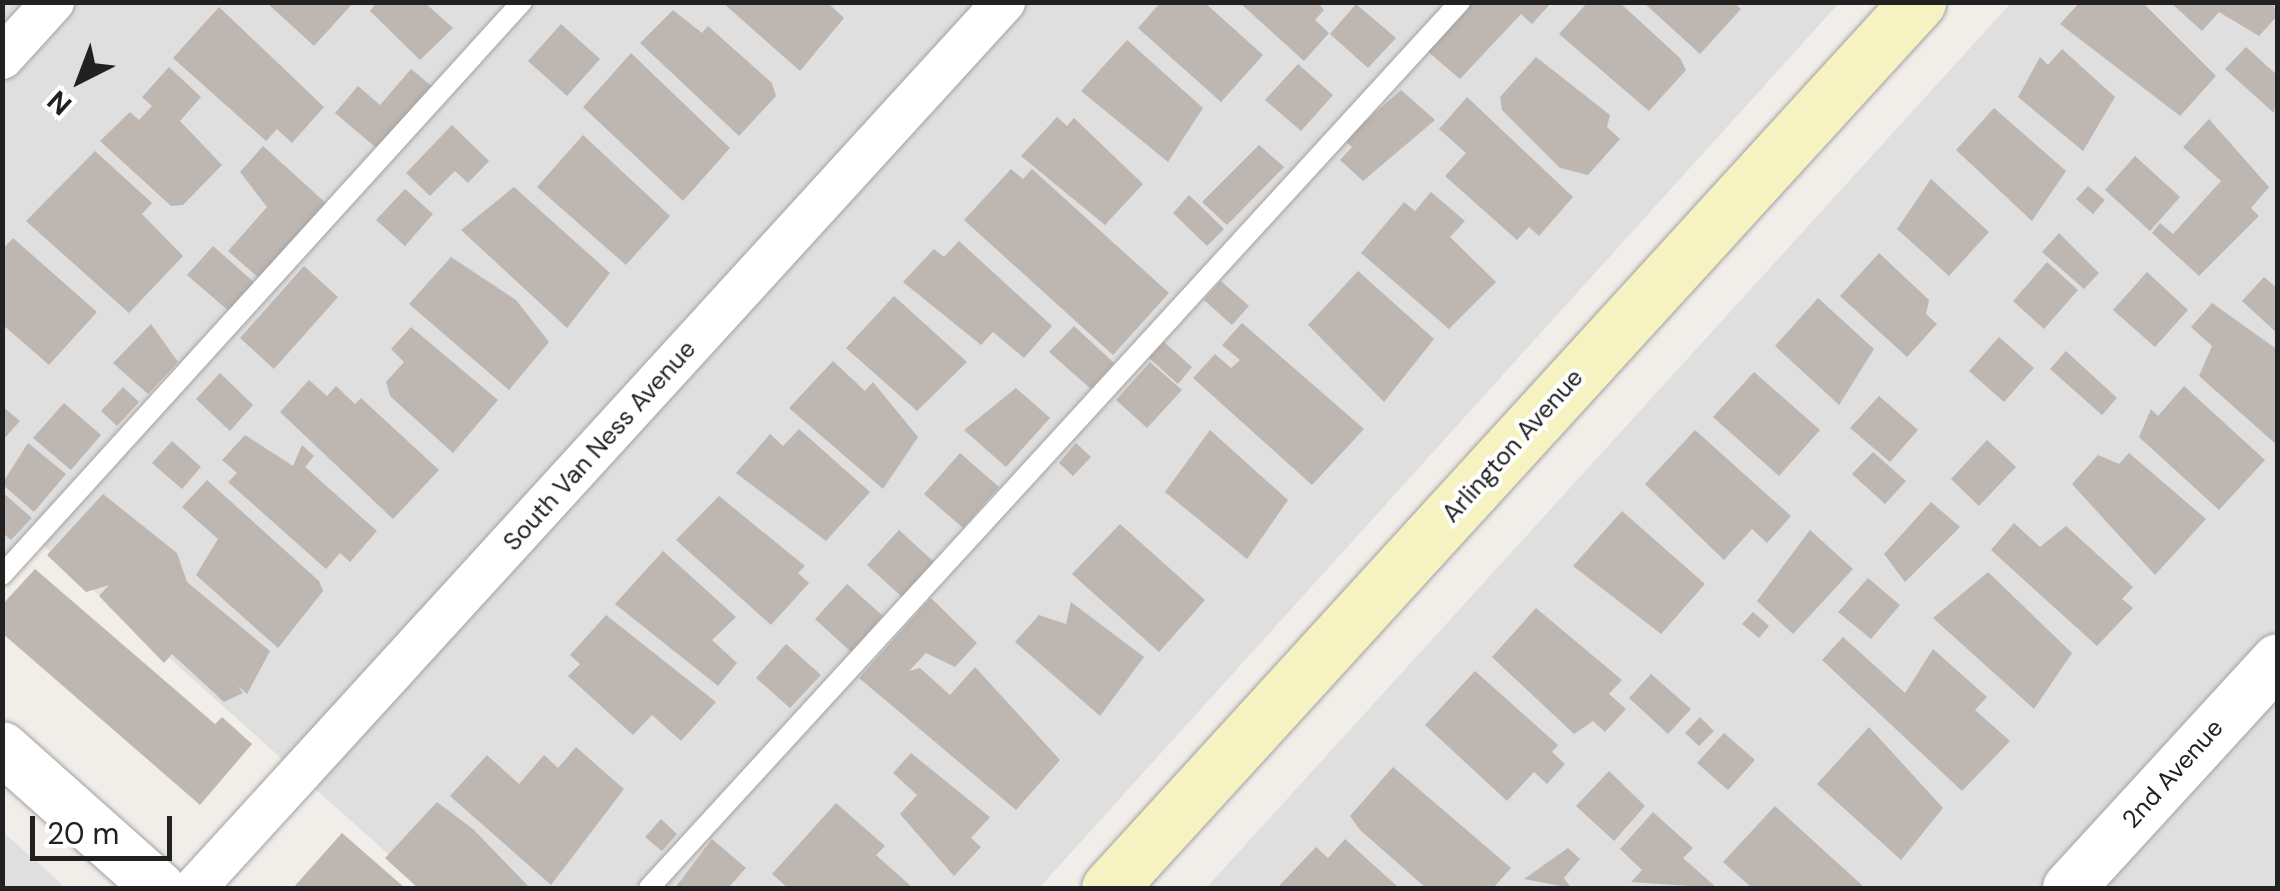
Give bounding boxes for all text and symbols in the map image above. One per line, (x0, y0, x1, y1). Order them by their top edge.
north arrow (30, 30, 130, 130)
text: N (40, 82, 80, 123)
street label: South Van Ness Avenue (498, 335, 702, 557)
street label: Arlington Avenue (1436, 363, 1590, 529)
street label: 2nd Avenue (2116, 713, 2230, 835)
scale bar (35, 796, 178, 858)
text: 20 m (47, 814, 119, 853)

